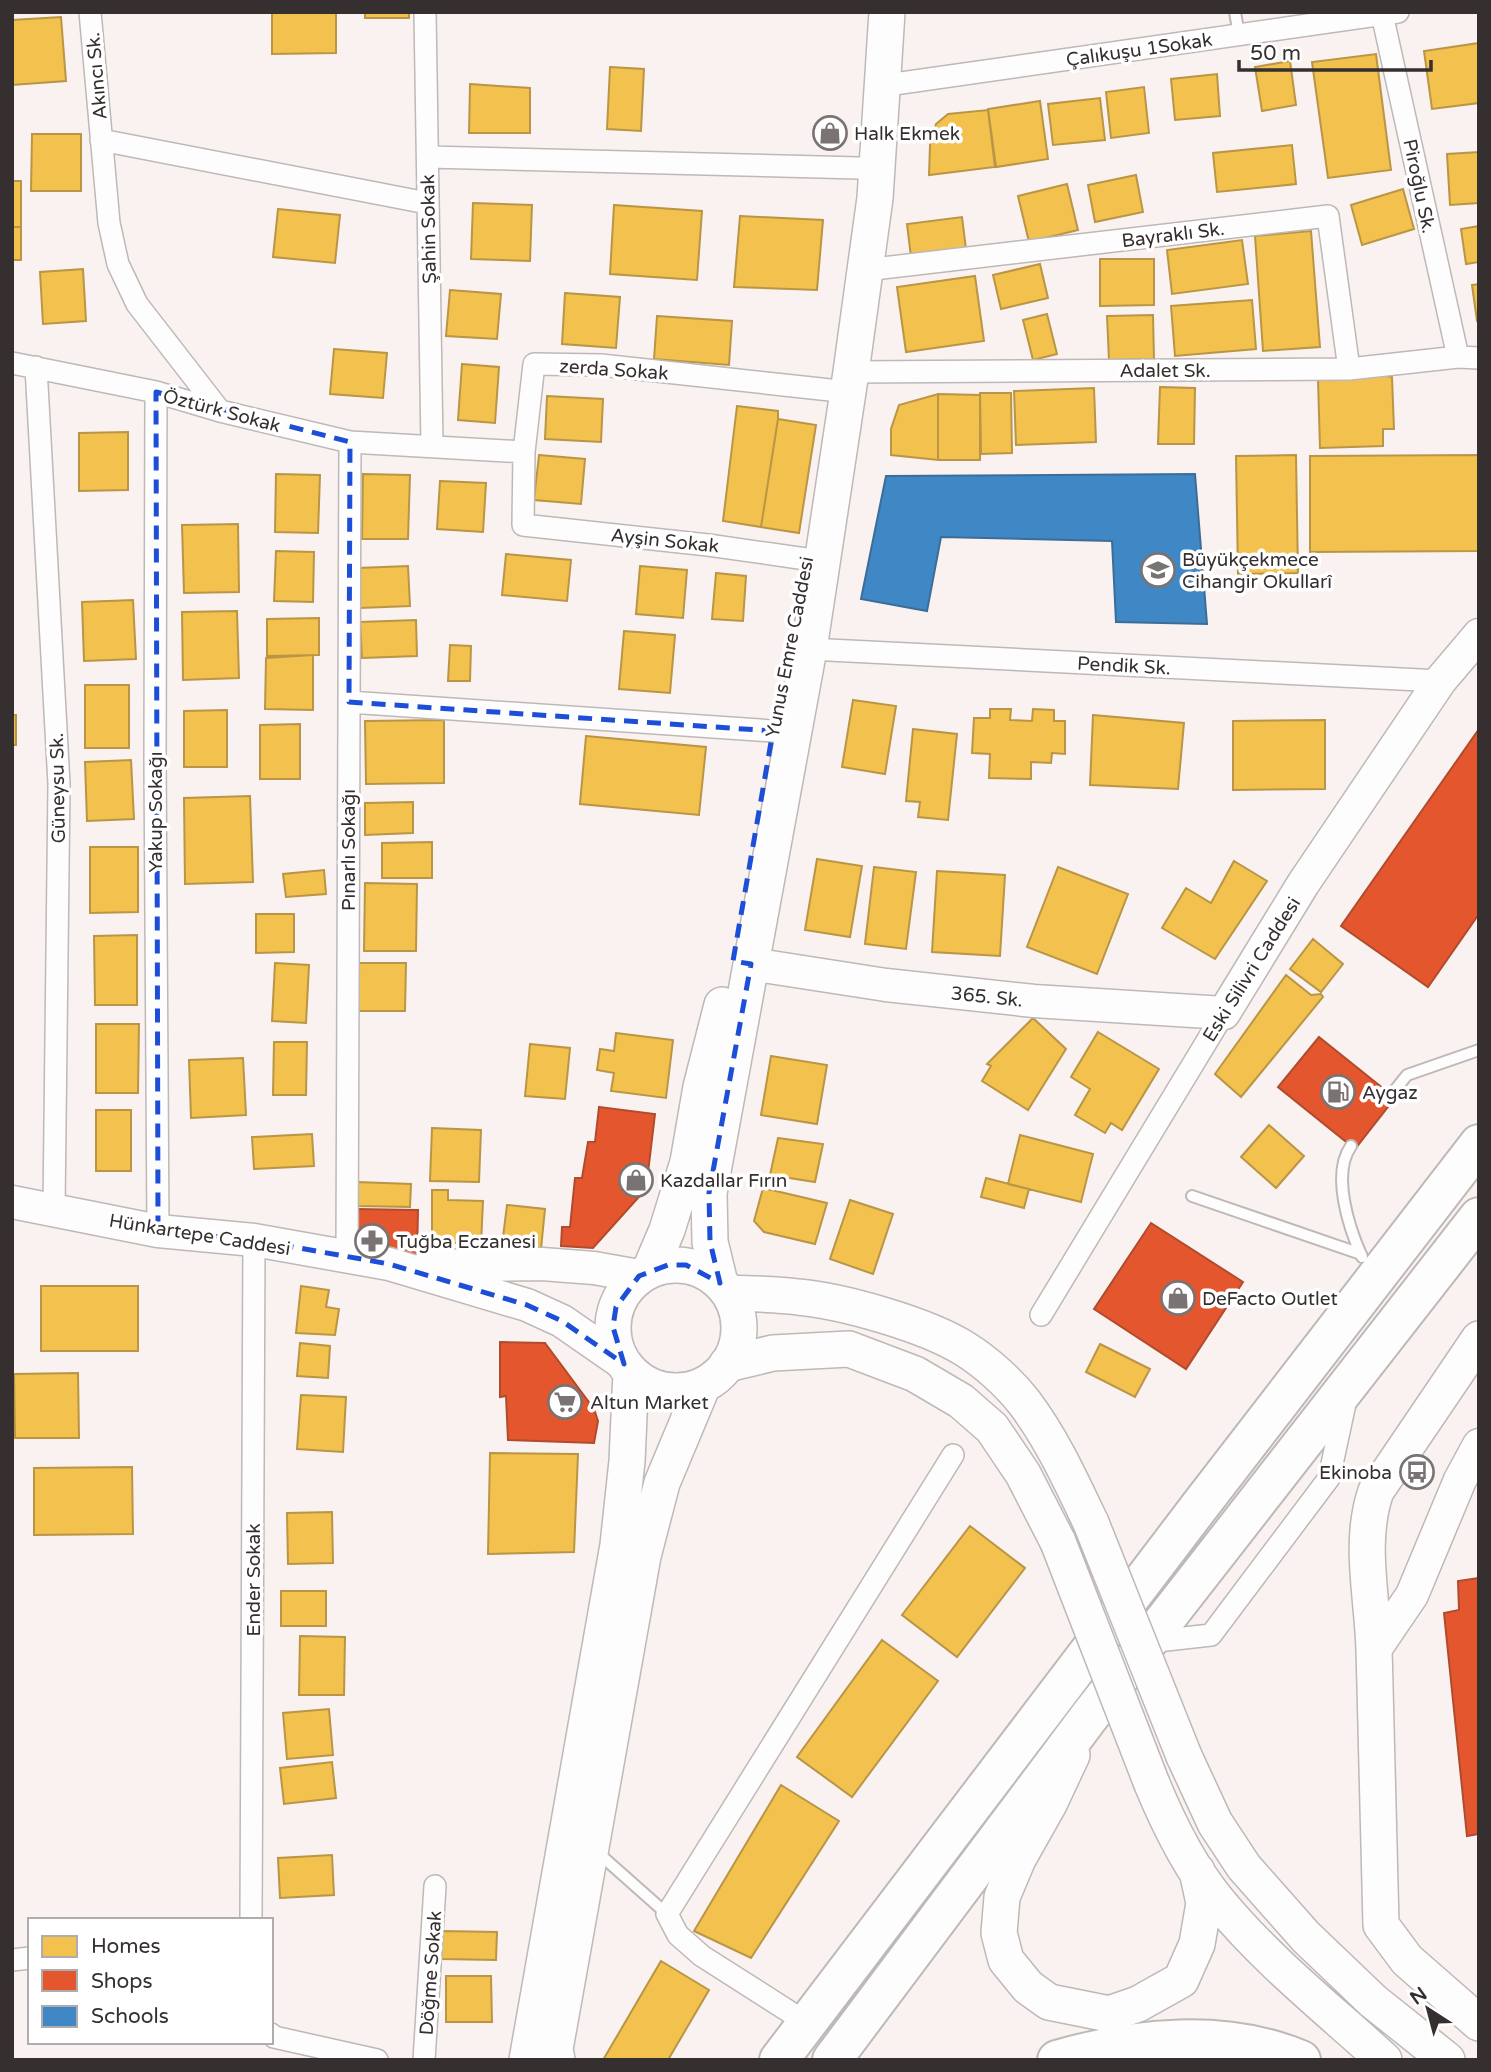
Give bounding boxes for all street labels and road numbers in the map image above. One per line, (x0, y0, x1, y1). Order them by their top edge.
street label: Çalıkuşu 1Sokak (1065, 29, 1214, 71)
street label: Akıncı Sk. (82, 31, 112, 120)
street label: Piroğlu Sk. (1398, 137, 1440, 235)
street label: Şahin Sokak (417, 174, 441, 284)
street label: Bayraklı Sk. (1120, 218, 1226, 252)
street label: zerda Sokak (559, 355, 669, 385)
street label: Adalet Sk. (1119, 360, 1211, 382)
street label: Öztürk Sokak (161, 385, 283, 437)
street label: Ayşin Sokak (610, 524, 720, 558)
street label: Yunus Emre Caddesi (762, 555, 818, 740)
street label: Pendik Sk. (1077, 653, 1171, 679)
street label: Güneysu Sk. (46, 732, 70, 844)
street label: Yakup Sokağı (145, 752, 167, 872)
street label: Pınarlı Sokağı (338, 789, 360, 911)
street label: Eski Silivri Caddesi (1198, 893, 1305, 1046)
street label: 365. Sk. (950, 982, 1024, 1012)
street label: Hünkartepe Caddesi (108, 1210, 292, 1260)
street label: Ender Sokak (243, 1524, 265, 1636)
street label: Döğme Sokak (416, 1910, 446, 2036)

